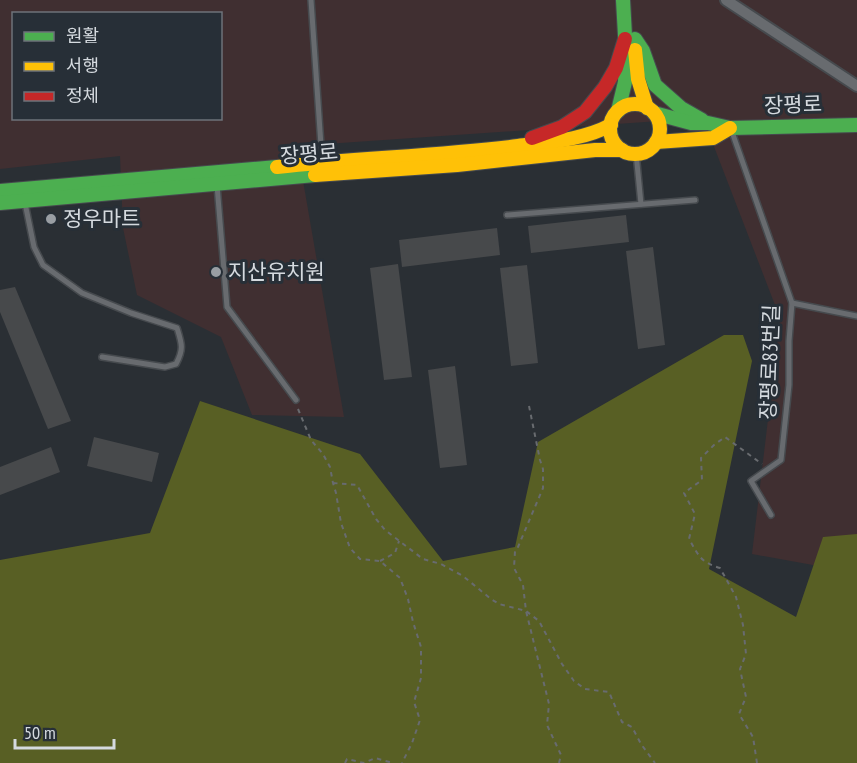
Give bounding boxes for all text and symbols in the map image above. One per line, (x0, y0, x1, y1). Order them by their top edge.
legend (12, 12, 222, 120)
text: 원활 (66, 24, 99, 47)
text: 서행 (66, 54, 99, 77)
text: 정체 (66, 84, 99, 107)
street label: 장평로 (764, 90, 822, 119)
street label: 장평로 (279, 138, 339, 169)
place label: 정우마트 (63, 205, 140, 232)
marker: 정우마트 (44, 212, 58, 226)
place label: 지산유치원 (228, 258, 325, 285)
marker: 지산유치원 (209, 265, 223, 279)
street label: 장평로83번길 (754, 304, 785, 420)
scale bar (15, 712, 114, 750)
text: 50 m (24, 721, 56, 744)

